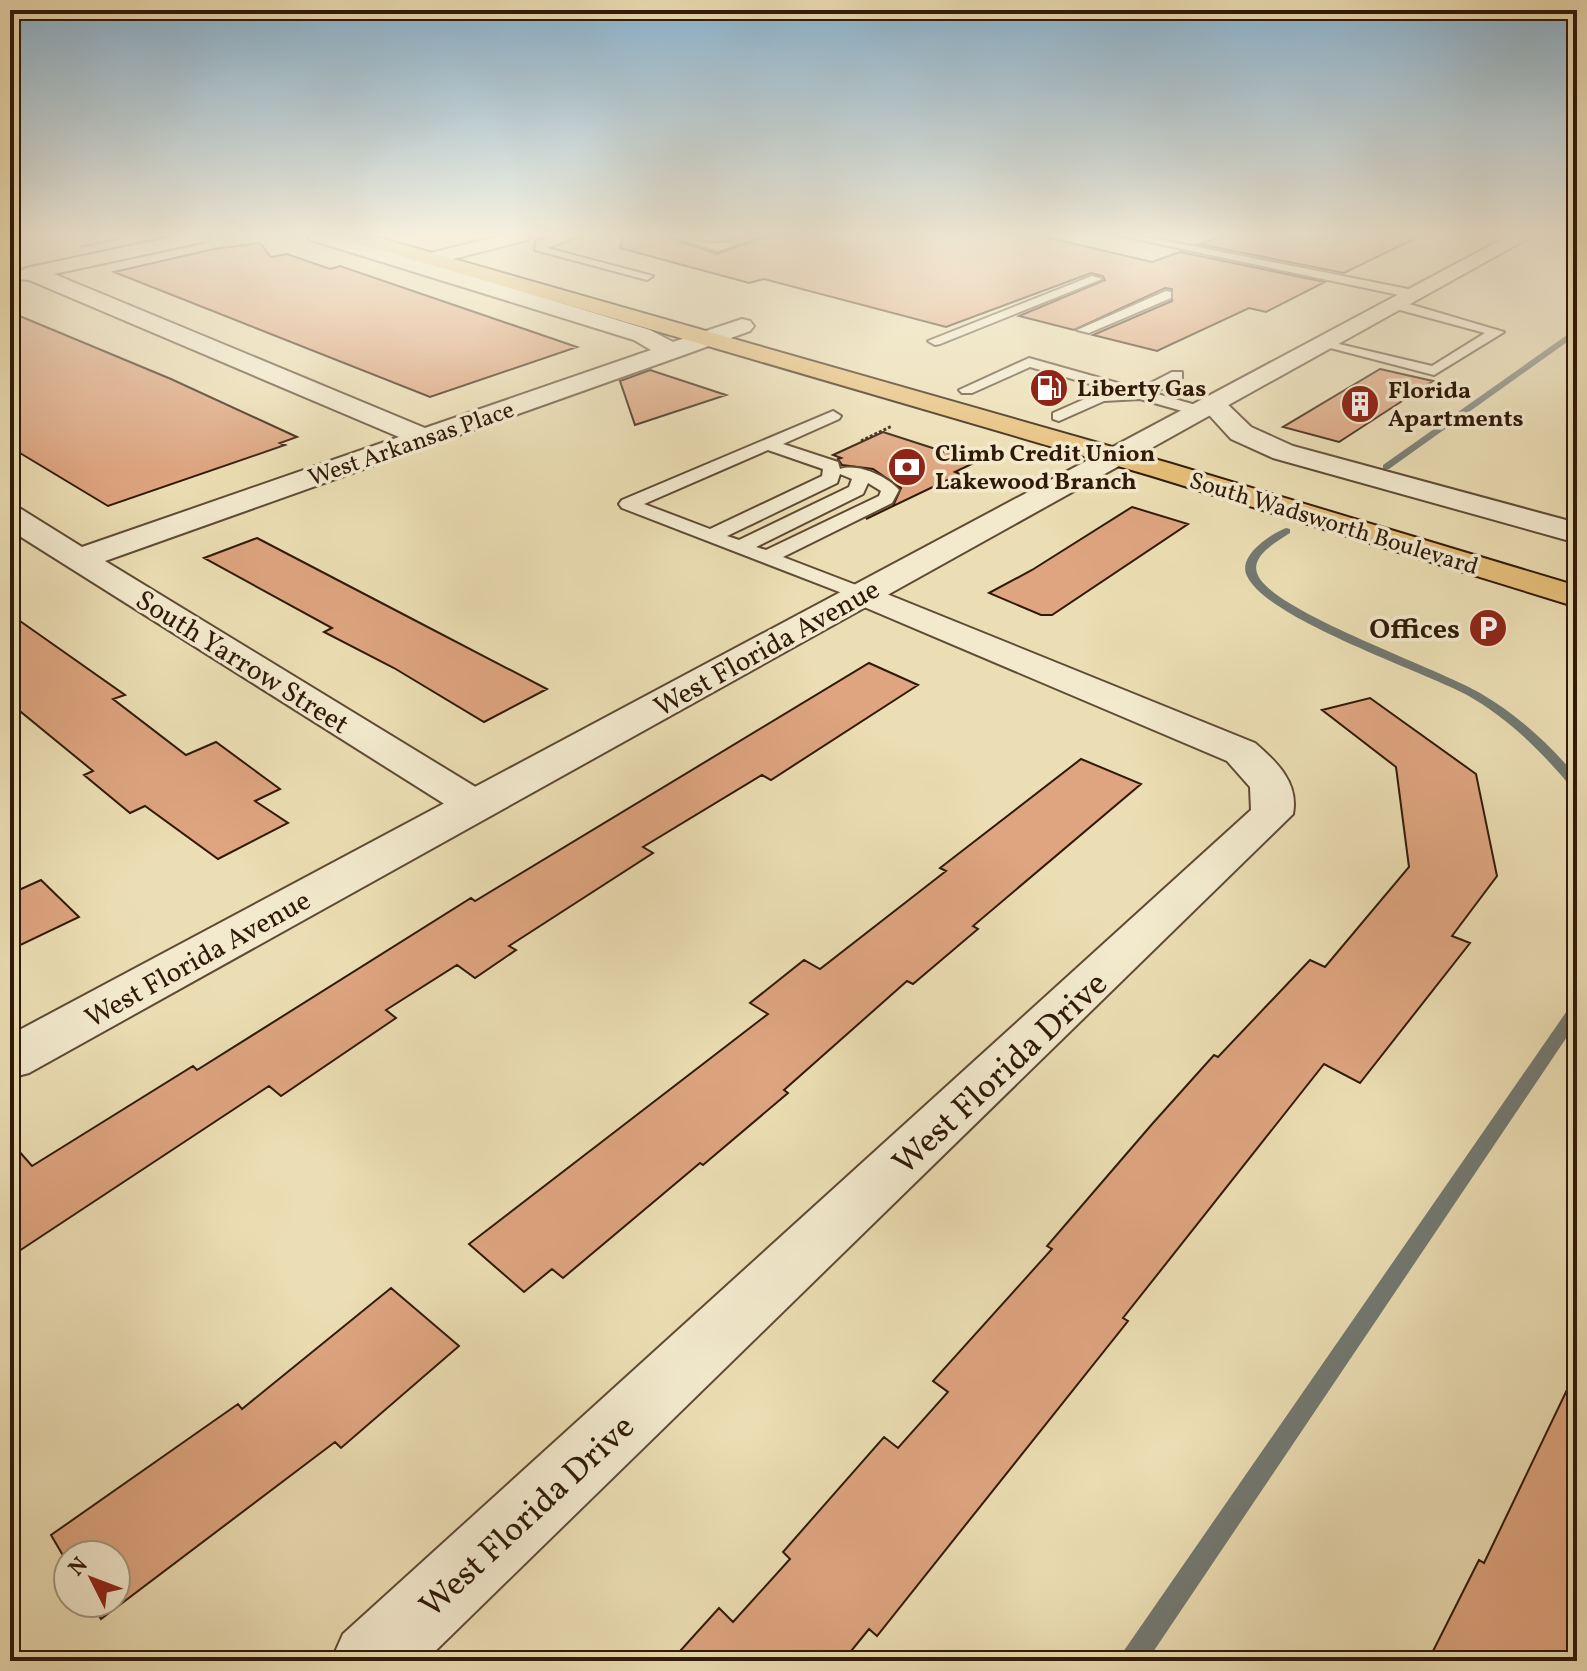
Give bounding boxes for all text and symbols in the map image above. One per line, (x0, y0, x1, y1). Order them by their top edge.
fuel station icon: Liberty Gas (1028, 367, 1070, 409)
place label: Liberty Gas (1077, 373, 1206, 407)
place label: Florida Apartments (1388, 375, 1524, 437)
building icon: Florida Apartments (1339, 383, 1381, 425)
street label: West Arkansas Place (304, 394, 519, 496)
place label: Climb Credit Union Lakewood Branch (935, 438, 1155, 500)
bank icon: Climb Credit Union Lakewood Branch (886, 446, 928, 488)
street label: South Wadsworth Boulevard (1185, 465, 1482, 585)
street label: West Florida Avenue (647, 571, 887, 727)
street label: South Yarrow Street (127, 582, 356, 745)
parking icon: Offices (1467, 607, 1509, 649)
place label: Offices (1369, 611, 1460, 650)
street label: West Florida Avenue (78, 882, 318, 1038)
street label: West Florida Drive (884, 962, 1119, 1187)
street label: West Florida Drive (411, 1405, 646, 1630)
north arrow (52, 1539, 132, 1619)
text: N (62, 1551, 96, 1584)

